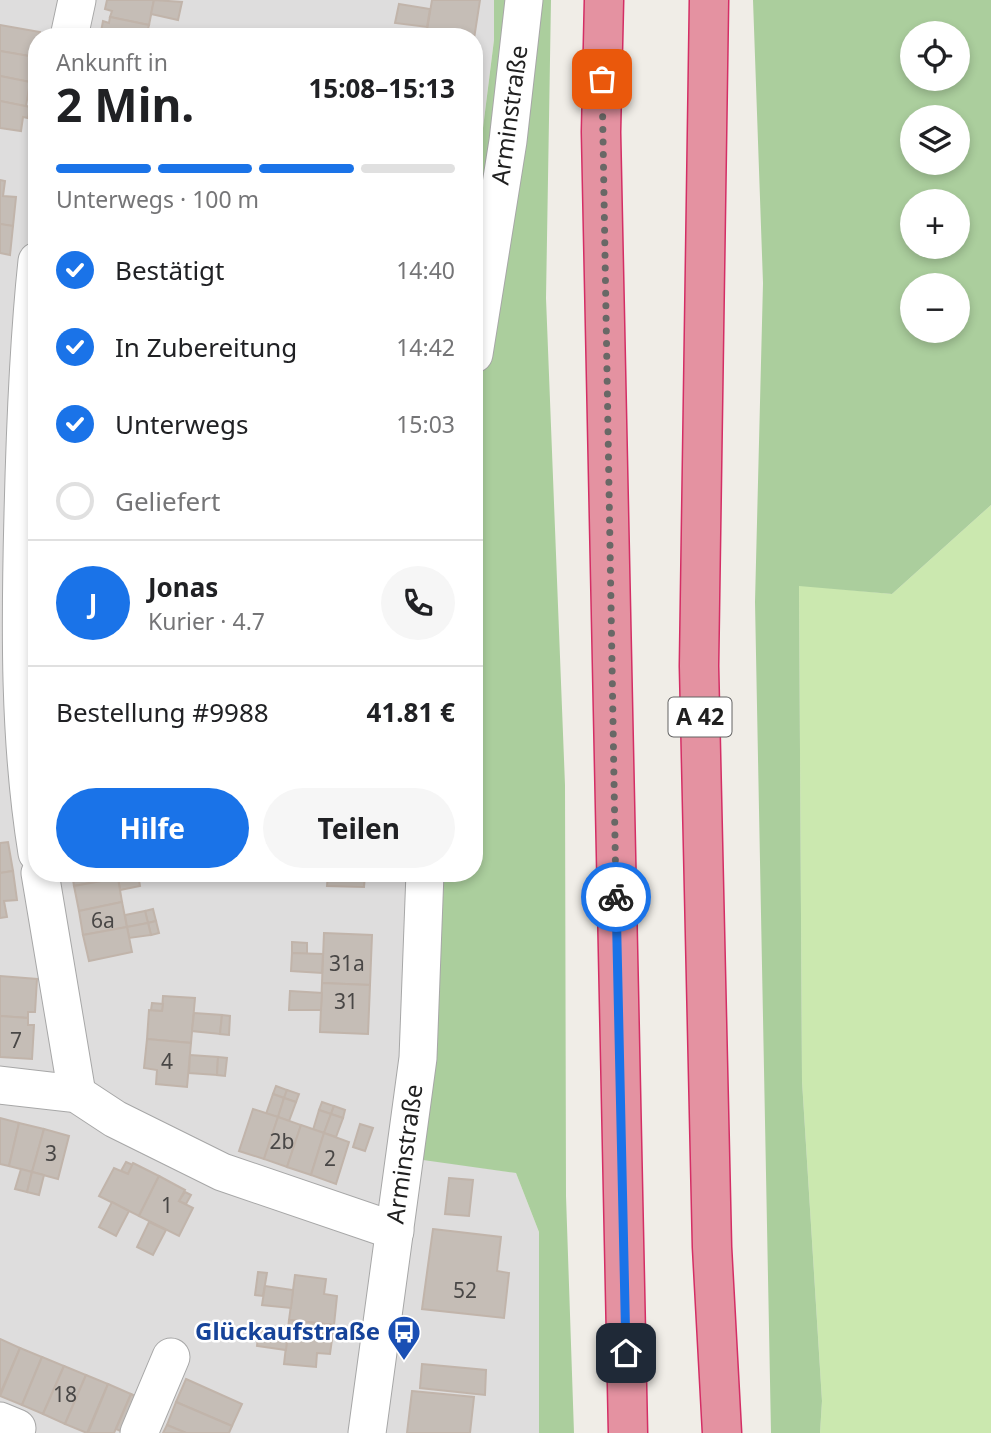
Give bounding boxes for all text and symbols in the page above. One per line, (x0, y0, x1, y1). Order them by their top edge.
map controls (900, 21, 970, 343)
button: locate (900, 21, 970, 91)
street label: Arminstraße (482, 43, 535, 187)
text: Ankunft in (56, 46, 168, 78)
pin (572, 49, 632, 109)
icon: bag (583, 60, 621, 98)
text: 15:08–15:13 (308, 70, 455, 106)
text: 2 Min. (56, 73, 194, 135)
button: layers (900, 105, 970, 175)
text: Unterwegs · 100 m (56, 183, 259, 215)
button: + (900, 189, 970, 259)
icon: check (56, 251, 94, 289)
text: Bestätigt (115, 252, 224, 288)
text: 14:40 (396, 254, 455, 286)
button: − (900, 273, 970, 343)
icon: check (56, 328, 94, 366)
text: In Zubereitung (115, 329, 297, 365)
text: 14:42 (396, 331, 455, 363)
icon: check (56, 405, 94, 443)
text: Unterwegs (115, 406, 248, 442)
text: 15:03 (396, 408, 455, 440)
text: Geliefert (115, 483, 220, 519)
button: phone (381, 566, 455, 640)
text: Jonas (148, 569, 218, 605)
text: J (89, 585, 97, 621)
text: Kurier · 4.7 (148, 605, 265, 637)
text: Bestellung #9988 (56, 694, 269, 730)
text: 41.81 € (367, 694, 455, 730)
road number: A 42 (668, 698, 732, 736)
button: Hilfe (56, 788, 249, 868)
button: Teilen (263, 788, 455, 868)
courier (581, 862, 651, 932)
icon: bike (597, 878, 635, 916)
house number: 6a (91, 906, 115, 934)
house number: 31a (329, 949, 365, 977)
house number: 31 (334, 987, 358, 1015)
house number: 7 (10, 1026, 22, 1054)
house number: 4 (161, 1047, 173, 1075)
street label: Arminstraße (377, 1082, 430, 1226)
house number: 2b (270, 1127, 294, 1155)
house number: 3 (45, 1139, 57, 1167)
house number: 2 (324, 1144, 336, 1172)
house number: 1 (161, 1191, 173, 1219)
house number: 52 (453, 1276, 477, 1304)
bus stop icon: Glückaufstraße (385, 1313, 423, 1362)
place label: Glückaufstraße (195, 1314, 380, 1347)
pin (596, 1323, 656, 1383)
icon: home (607, 1334, 645, 1372)
house number: 18 (53, 1380, 77, 1408)

